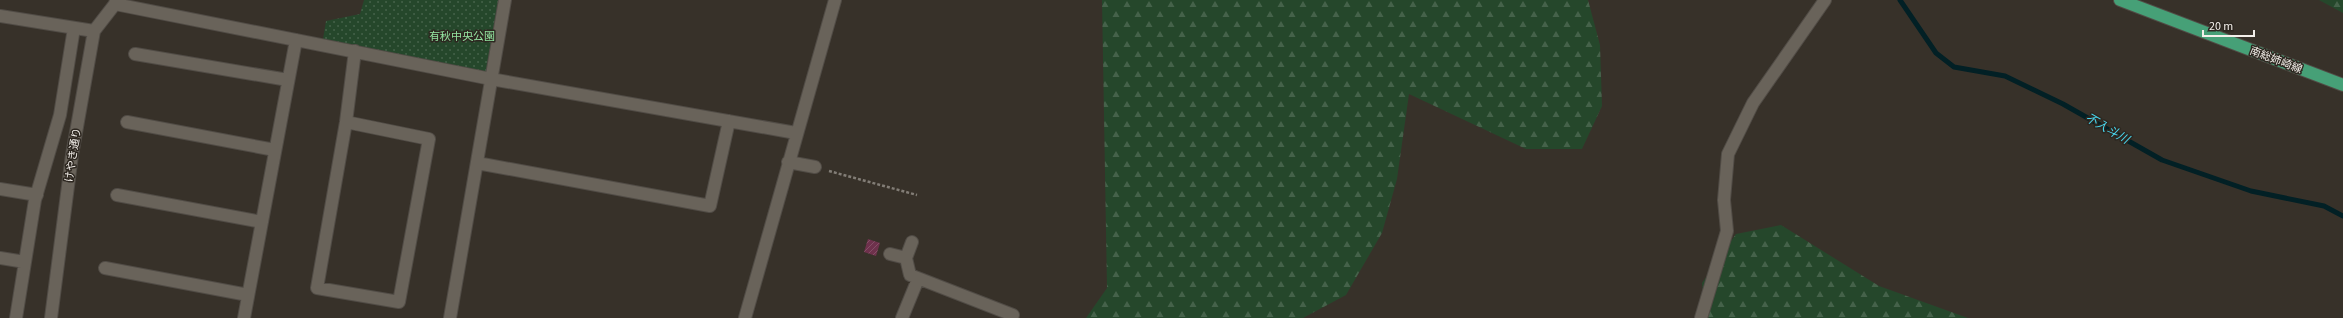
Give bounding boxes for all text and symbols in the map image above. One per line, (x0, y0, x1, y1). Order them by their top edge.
scale bar (2203, 12, 2254, 38)
text: 20 m (2209, 18, 2233, 35)
park label: 有秋中央公園 (429, 29, 495, 44)
street label: 南総姉崎線 (2248, 43, 2304, 77)
water label: 不入斗川 (2082, 110, 2134, 149)
street label: けやき通り (61, 127, 85, 183)

